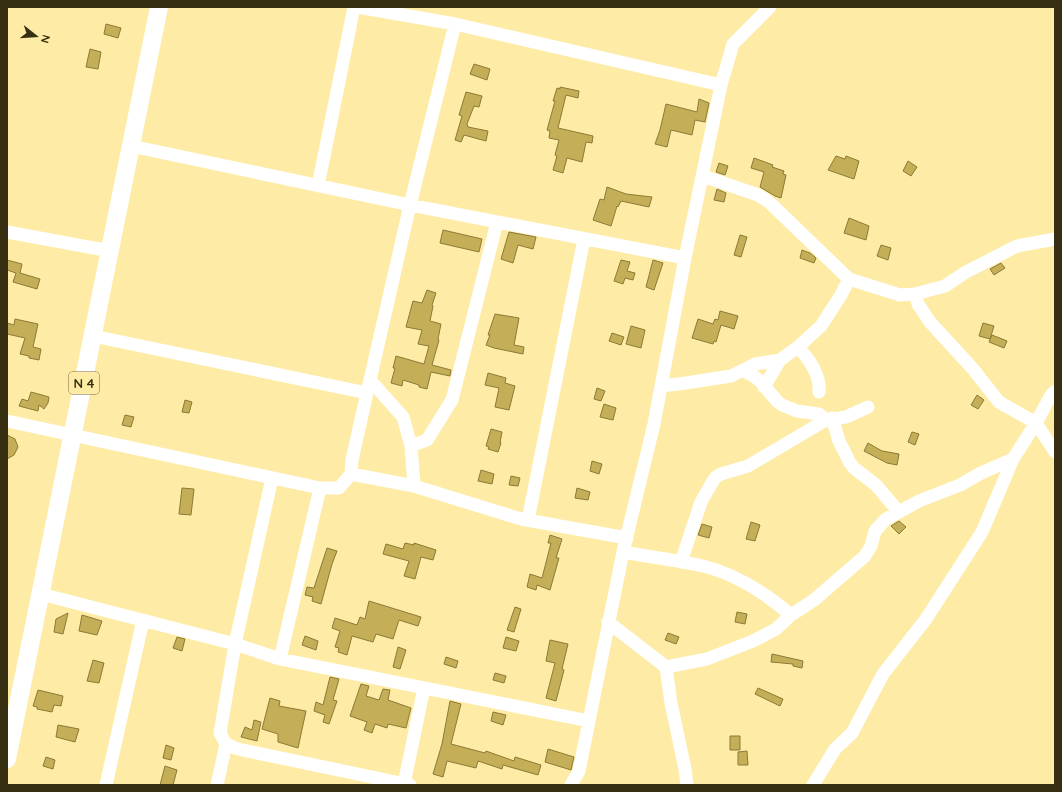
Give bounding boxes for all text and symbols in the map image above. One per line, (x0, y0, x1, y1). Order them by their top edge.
north arrow (16, 16, 56, 56)
text: N (38, 33, 53, 45)
road number: N 4 (69, 372, 99, 394)

